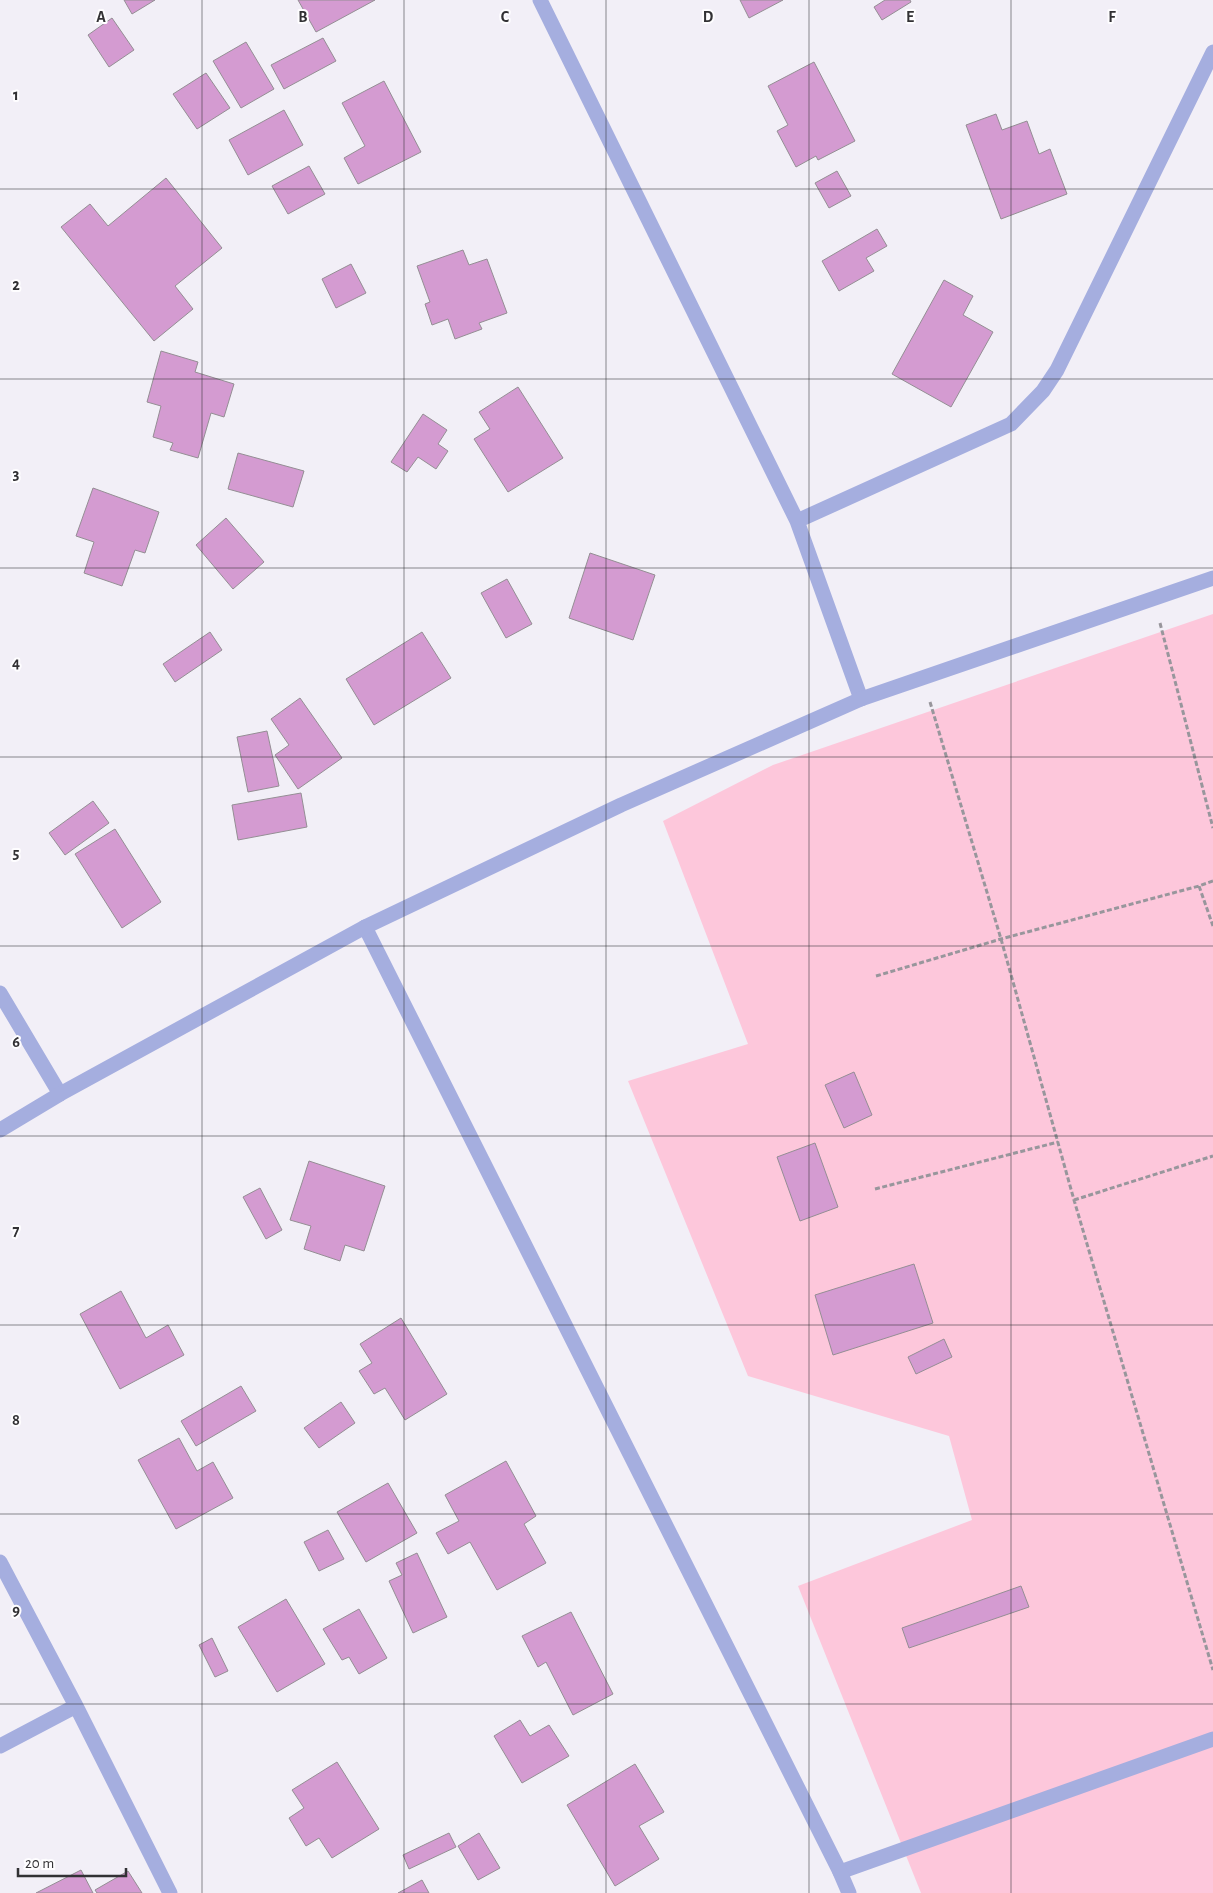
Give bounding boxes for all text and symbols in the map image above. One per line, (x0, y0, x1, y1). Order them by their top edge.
text: A (96, 9, 106, 25)
text: B (298, 9, 308, 25)
text: C (501, 9, 510, 25)
text: D (703, 9, 714, 25)
text: E (906, 9, 914, 25)
text: F (1108, 9, 1116, 25)
text: 1 (13, 87, 19, 103)
text: 2 (12, 277, 20, 293)
text: 3 (13, 466, 20, 482)
text: 4 (12, 655, 20, 671)
text: 5 (13, 845, 20, 861)
text: 6 (12, 1034, 20, 1050)
text: 7 (13, 1223, 20, 1239)
text: 8 (12, 1412, 20, 1428)
text: 9 (12, 1602, 20, 1618)
scale bar (18, 1846, 125, 1878)
text: 20 m (25, 1856, 54, 1871)

